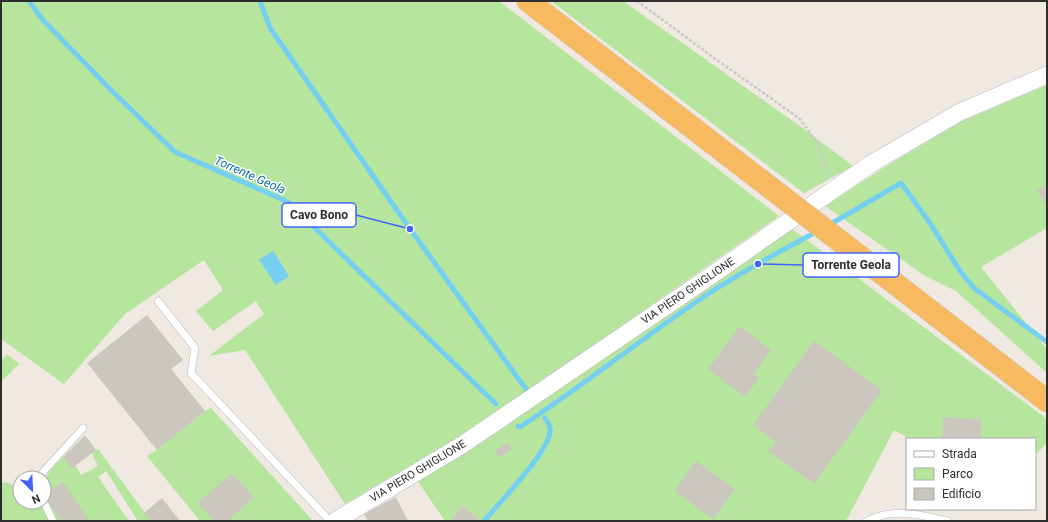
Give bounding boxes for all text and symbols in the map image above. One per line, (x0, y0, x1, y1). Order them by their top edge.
water label: Torrente Geola (212, 153, 288, 197)
callout: Cavo Bono (282, 203, 356, 227)
text: Cavo Bono (290, 208, 348, 222)
callout: Torrente Geola (803, 253, 899, 277)
street label: VIA PIERO GHIGLIONE (639, 255, 737, 327)
text: Torrente Geola (811, 258, 891, 272)
street label: VIA PIERO GHIGLIONE (368, 437, 468, 505)
legend (906, 438, 1036, 510)
text: Strada (942, 447, 977, 461)
text: Parco (942, 467, 973, 481)
north arrow (12, 470, 52, 510)
text: Edificio (942, 487, 981, 501)
text: N (29, 491, 42, 506)

